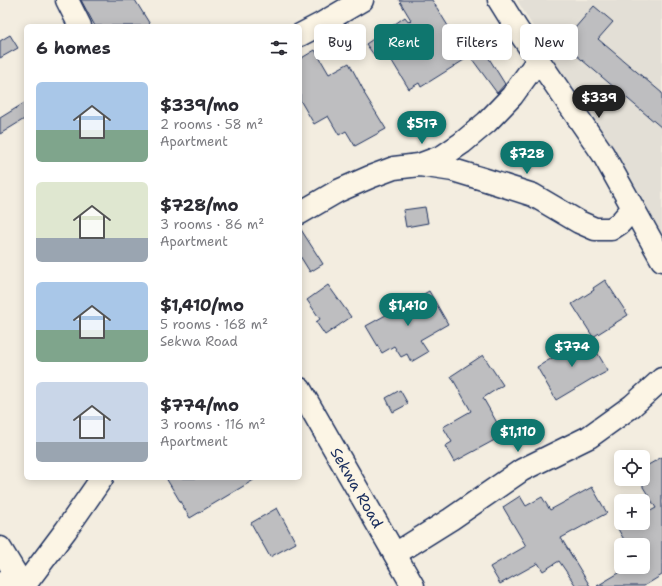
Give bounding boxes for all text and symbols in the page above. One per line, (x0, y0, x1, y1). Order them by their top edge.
chip: Buy (314, 24, 366, 60)
chip: Rent (374, 24, 434, 60)
chip: Filters (442, 24, 512, 60)
chip: New (520, 24, 578, 60)
text: 6 homes (36, 37, 111, 59)
icon: filters (268, 37, 290, 59)
pin: $339 (575, 85, 623, 119)
text: $339 (581, 89, 617, 106)
text: $339/mo (160, 94, 239, 116)
icon: home (68, 98, 116, 146)
pin: $517 (398, 111, 446, 145)
text: $517 (406, 115, 438, 132)
text: 2 rooms · 58 m² (160, 116, 263, 133)
text: Apartment (160, 133, 228, 150)
pin: $728 (503, 141, 551, 175)
text: $728 (509, 145, 545, 162)
text: $728/mo (160, 194, 239, 216)
icon: home (68, 198, 116, 246)
text: 3 rooms · 86 m² (160, 216, 264, 233)
text: Apartment (160, 233, 228, 250)
pin: $1,410 (375, 293, 441, 327)
text: $1,410/mo (160, 294, 244, 316)
text: $1,410 (388, 297, 428, 314)
icon: home (68, 298, 116, 346)
text: 5 rooms · 168 m² (160, 316, 268, 333)
text: Sekwa Road (160, 333, 238, 350)
pin: $774 (548, 334, 596, 368)
text: $774 (554, 338, 590, 355)
text: $774/mo (160, 394, 239, 416)
icon: home (68, 398, 116, 446)
text: 3 rooms · 116 m² (160, 416, 266, 433)
pin: $1,110 (485, 419, 551, 453)
text: $1,110 (500, 423, 536, 440)
text: Apartment (160, 433, 228, 450)
street label: Sekwa Road (326, 444, 388, 532)
map controls (614, 450, 650, 574)
button: locate (614, 450, 650, 486)
button: + (614, 494, 650, 530)
button: − (614, 538, 650, 574)

